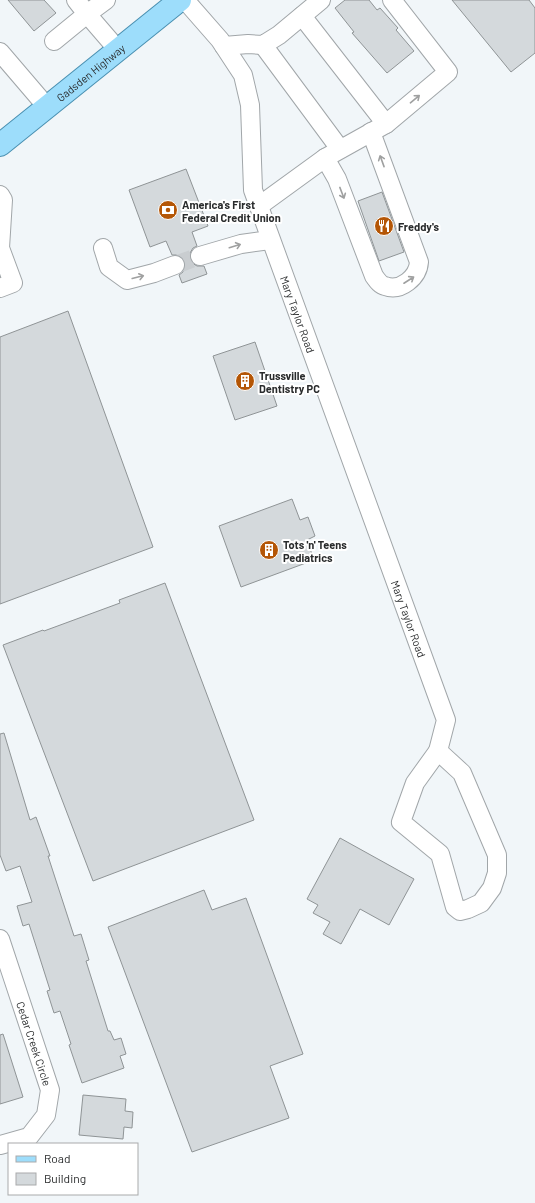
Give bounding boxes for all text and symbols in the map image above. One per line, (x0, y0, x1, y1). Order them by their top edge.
street label: Gadsden Highway (54, 41, 127, 104)
one-way arrow (410, 94, 421, 103)
one-way arrow (377, 156, 385, 168)
one-way arrow (339, 186, 347, 198)
place label: America's First Federal Credit Union (182, 198, 281, 224)
bank icon: America's First Federal Credit Union (157, 199, 179, 221)
restaurant icon: Freddy's (373, 215, 395, 237)
place label: Freddy's (398, 220, 440, 233)
one-way arrow (228, 242, 241, 249)
one-way arrow (131, 272, 144, 280)
street label: Mary Taylor Road (278, 274, 318, 354)
one-way arrow (403, 276, 414, 284)
place label: Trussville Dentistry PC (259, 369, 320, 395)
building icon: Trussville Dentistry PC (234, 370, 256, 392)
place label: Tots 'n' Teens Pediatrics (283, 538, 347, 564)
building icon: Tots 'n' Teens Pediatrics (258, 539, 280, 561)
street label: Mary Taylor Road (389, 578, 429, 659)
street label: Cedar Creek Circle (15, 1000, 55, 1087)
legend (8, 1143, 138, 1195)
text: Road (44, 1151, 71, 1165)
text: Building (44, 1171, 86, 1185)

